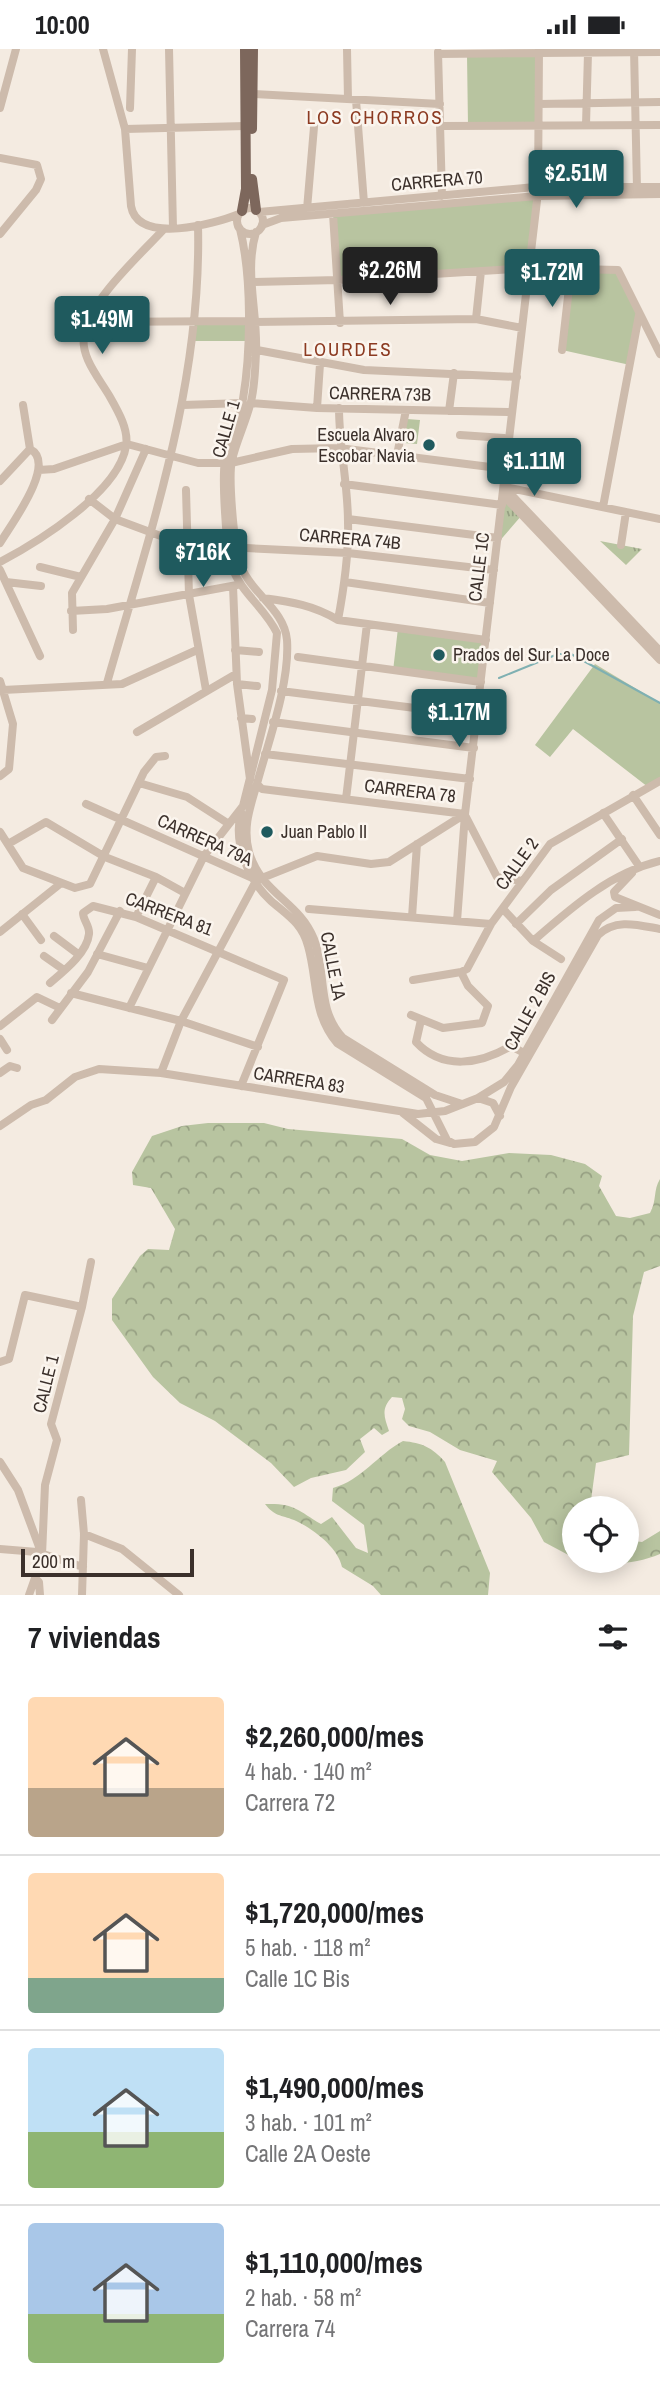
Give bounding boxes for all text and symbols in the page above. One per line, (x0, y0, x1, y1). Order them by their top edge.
text: 10:00 (35, 7, 90, 42)
district label: LOS CHORROS (306, 104, 444, 130)
pin: $2.51M (519, 151, 633, 210)
text: $2.51M (545, 157, 607, 188)
street label: CARRERA 70 (390, 164, 484, 197)
pin: $2.26M (333, 247, 447, 307)
pin: $1.72M (495, 250, 609, 309)
text: $2.26M (359, 254, 421, 285)
text: $1.72M (521, 256, 583, 287)
pin: $1.49M (45, 296, 159, 356)
text: $1.49M (71, 303, 133, 334)
district label: LOURDES (303, 336, 393, 362)
street label: CARRERA 73B (329, 380, 431, 407)
street label: CALLE 1 (205, 396, 246, 461)
place label: Escuela Alvaro Escobar Navia (317, 422, 415, 468)
marker: Escuela Alvaro Escobar Navia (421, 437, 437, 453)
pin: $1.11M (477, 439, 591, 498)
text: $1.11M (503, 445, 565, 476)
street label: CARRERA 74B (298, 522, 402, 555)
pin: $716K (154, 529, 252, 589)
street label: CALLE 1C (462, 531, 495, 603)
text: $716K (175, 536, 231, 567)
place label: Prados del Sur La Doce (453, 642, 610, 667)
marker: Prados del Sur La Doce (431, 647, 447, 663)
pin: $1.17M (402, 689, 516, 749)
text: $1.17M (428, 696, 490, 727)
street label: CARRERA 78 (363, 772, 457, 809)
street label: CARRERA 79A (154, 807, 257, 872)
place label: Juan Pablo II (281, 819, 367, 844)
marker: Juan Pablo II (259, 824, 275, 840)
street label: CALLE 2 (489, 832, 544, 895)
street label: CARRERA 81 (122, 885, 217, 942)
street label: CALLE 1A (315, 930, 352, 1002)
street label: CALLE 2 BIS (498, 967, 562, 1055)
street label: CARRERA 83 (252, 1060, 346, 1099)
street label: CALLE 1 (26, 1351, 65, 1416)
map controls (562, 1496, 639, 1573)
button: locate (562, 1496, 639, 1573)
scale bar (21, 1546, 194, 1578)
text: 200 m (32, 1548, 75, 1574)
text: 7 viviendas (28, 1617, 161, 1657)
icon: filters (594, 1618, 632, 1656)
text: $2,260,000/mes (245, 1716, 424, 1756)
icon: home (84, 1725, 168, 1809)
text: 4 hab. · 140 m² (245, 1756, 372, 1787)
text: Carrera 72 (245, 1787, 335, 1818)
text: $1,720,000/mes (245, 1892, 424, 1932)
icon: home (84, 1901, 168, 1985)
text: 5 hab. · 118 m² (245, 1932, 371, 1963)
text: Calle 1C Bis (245, 1963, 350, 1994)
text: $1,490,000/mes (245, 2067, 424, 2107)
icon: home (84, 2076, 168, 2160)
text: 3 hab. · 101 m² (245, 2107, 372, 2138)
text: Calle 2A Oeste (245, 2138, 371, 2169)
text: $1,110,000/mes (245, 2242, 423, 2282)
icon: home (84, 2251, 168, 2335)
text: 2 hab. · 58 m² (245, 2282, 361, 2313)
text: Carrera 74 (245, 2313, 335, 2344)

